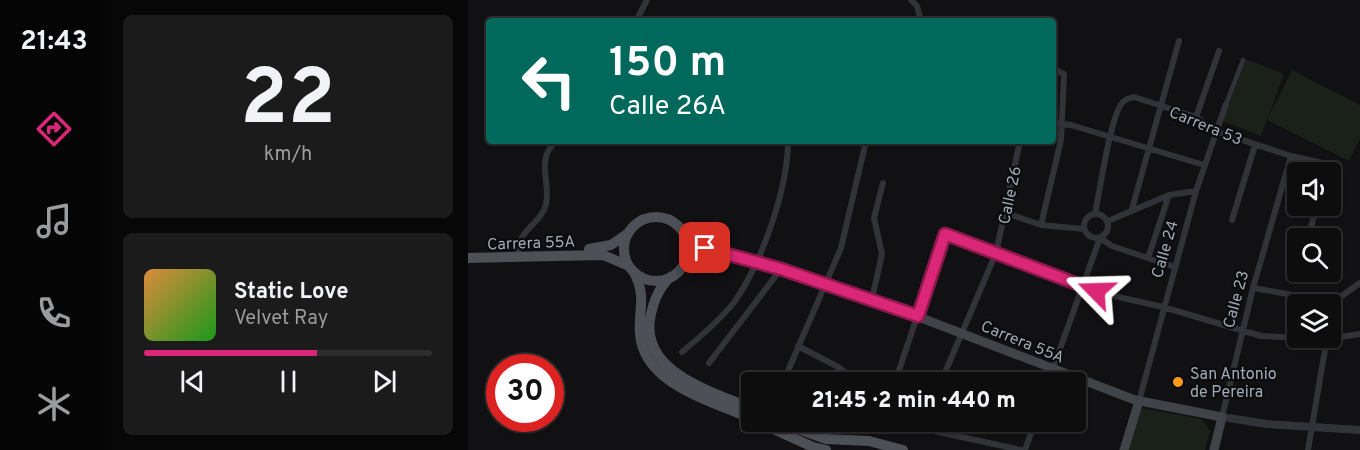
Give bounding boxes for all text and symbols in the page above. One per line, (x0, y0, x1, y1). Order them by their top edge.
text: 21:43 (20, 25, 88, 59)
text: 150 m (609, 38, 726, 91)
icon: left (510, 42, 588, 120)
text: 22 (240, 53, 336, 152)
text: Calle 26A (609, 90, 726, 124)
street label: Carrera 53 (1166, 103, 1245, 151)
icon: directions (33, 108, 75, 150)
text: km/h (264, 142, 312, 168)
map controls (1287, 162, 1341, 348)
button: sound (1287, 162, 1341, 216)
street label: Calle 26 (995, 165, 1027, 226)
icon: music (33, 200, 75, 242)
street label: Calle 24 (1148, 218, 1184, 281)
pin (679, 222, 730, 273)
button: search (1287, 228, 1341, 282)
icon: arrive (688, 231, 721, 264)
street label: Carrera 55A (487, 232, 576, 256)
position arrow (1064, 259, 1128, 323)
street label: Calle 23 (1220, 268, 1254, 331)
text: Static Love (234, 279, 348, 306)
icon: phone (33, 292, 75, 334)
button: layers (1287, 294, 1341, 348)
text: Velvet Ray (234, 306, 328, 332)
street label: Carrera 55A (978, 317, 1067, 369)
speed limit sign: 30 (486, 354, 564, 432)
icon: previous (176, 365, 209, 398)
icon: pause (272, 365, 305, 398)
icon: next (368, 365, 401, 398)
place label: San Antonio de Pereira (1190, 365, 1277, 403)
marker: San Antonio de Pereira (1171, 375, 1185, 389)
icon: climate (33, 383, 75, 425)
text: 21:45 · 2 min · 440 m (811, 388, 1016, 415)

